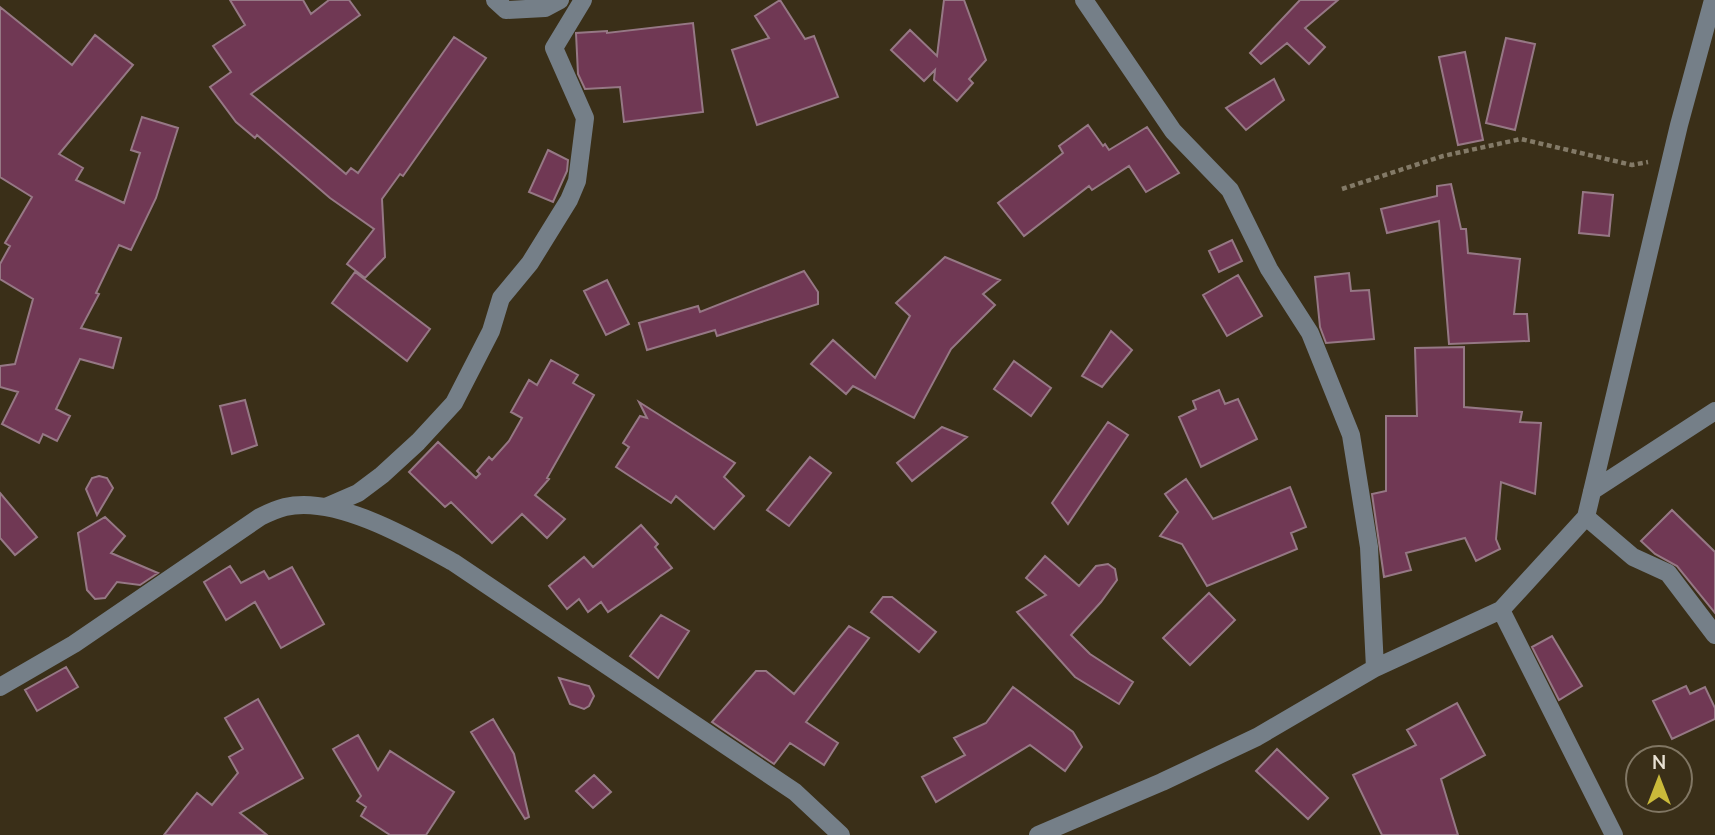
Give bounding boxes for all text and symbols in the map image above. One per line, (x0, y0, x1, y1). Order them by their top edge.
north arrow (1624, 744, 1694, 814)
text: N (1652, 750, 1666, 776)

